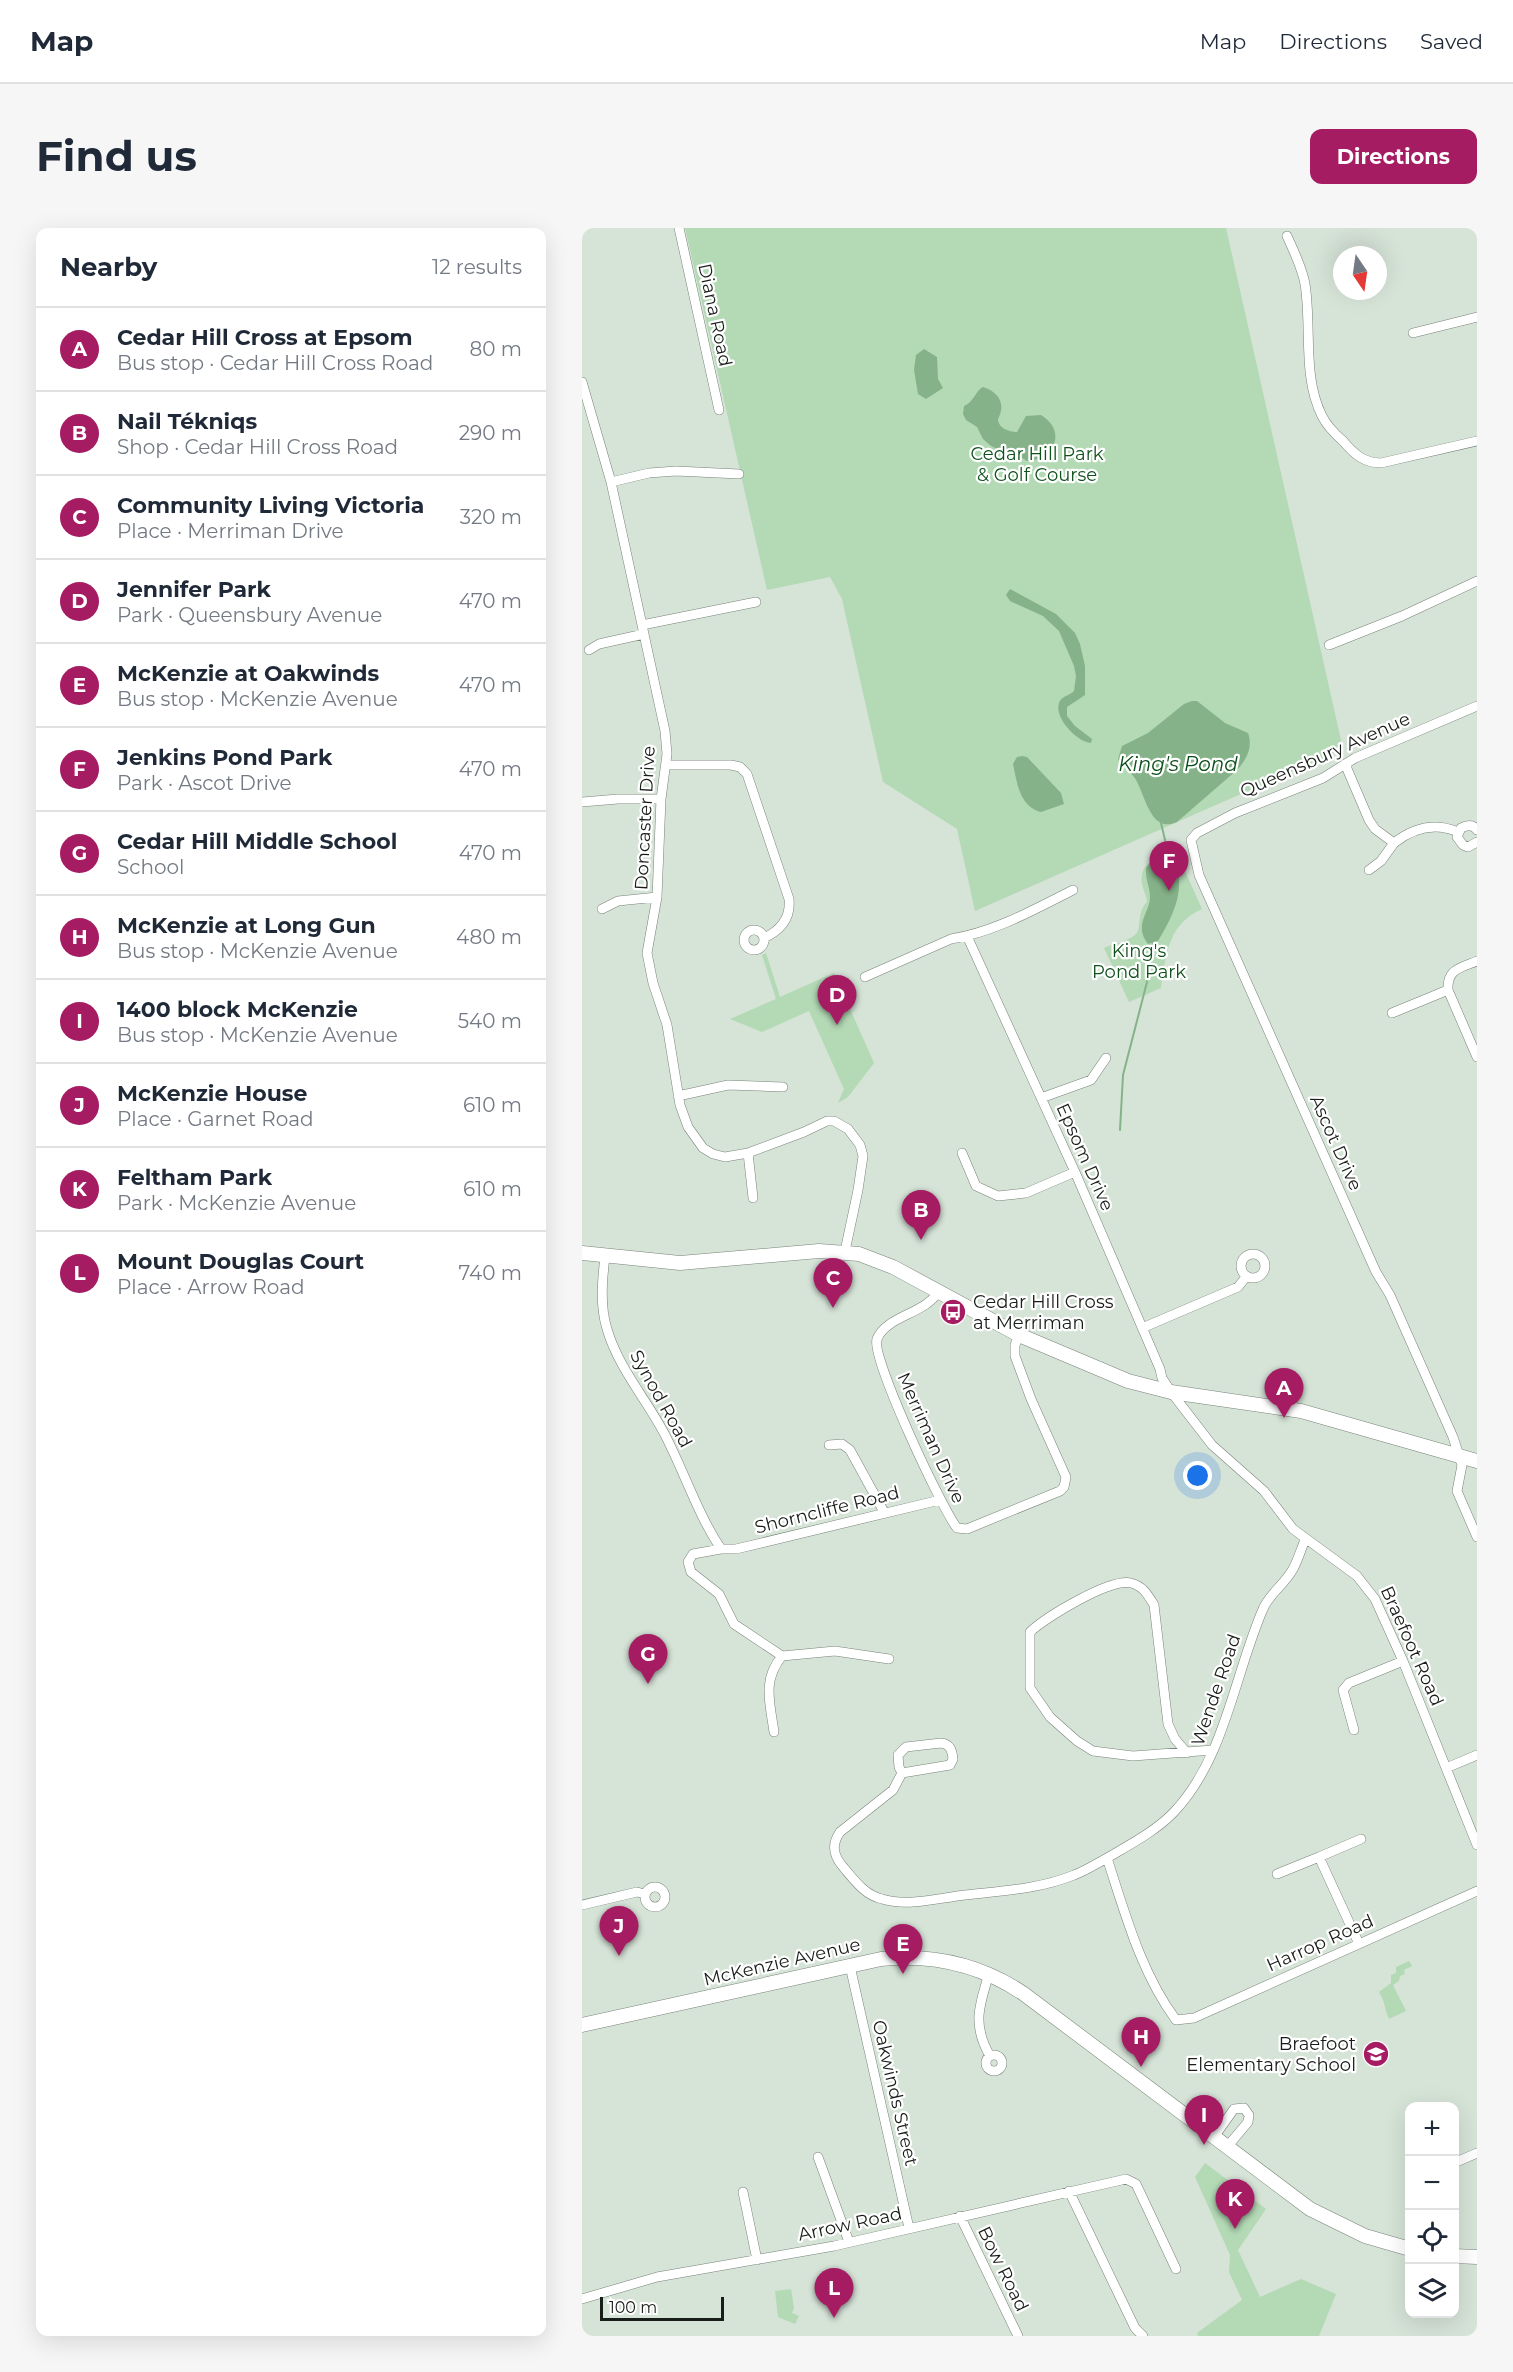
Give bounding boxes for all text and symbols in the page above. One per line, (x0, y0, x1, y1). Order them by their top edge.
text: Map (30, 24, 93, 58)
text: Map (1200, 29, 1246, 54)
text: Directions (1279, 29, 1387, 54)
text: Saved (1420, 29, 1483, 54)
button: Directions (1310, 129, 1477, 184)
text: Find us (36, 130, 197, 182)
north arrow (1333, 246, 1387, 300)
text: Nearby (60, 251, 157, 283)
text: 12 results (432, 255, 522, 279)
street label: Diana Road (693, 261, 737, 369)
text: Cedar Hill Cross at Epsom (117, 324, 412, 351)
text: A (72, 337, 87, 361)
text: 80 m (470, 337, 522, 361)
text: Bus stop · Cedar Hill Cross Road (117, 351, 433, 375)
text: Nail Tékniqs (117, 408, 257, 435)
text: B (72, 421, 87, 445)
text: 290 m (459, 421, 522, 445)
text: Shop · Cedar Hill Cross Road (117, 435, 398, 459)
park label: Cedar Hill Park & Golf Course (971, 443, 1104, 486)
text: Community Living Victoria (117, 492, 424, 519)
text: C (72, 505, 87, 529)
text: 320 m (460, 505, 522, 529)
text: Place · Merriman Drive (117, 519, 344, 543)
text: Jennifer Park (117, 576, 271, 603)
text: D (71, 589, 88, 613)
text: 470 m (459, 589, 522, 613)
text: Park · Queensbury Avenue (117, 603, 382, 627)
text: McKenzie at Oakwinds (117, 660, 379, 687)
text: E (73, 673, 86, 697)
text: 470 m (459, 673, 522, 697)
text: Bus stop · McKenzie Avenue (117, 687, 398, 711)
street label: Queensbury Avenue (1237, 708, 1413, 802)
text: Jenkins Pond Park (117, 744, 332, 771)
street label: Doncaster Drive (630, 745, 660, 891)
water label: King's Pond (1118, 752, 1238, 776)
text: F (73, 757, 86, 781)
text: 470 m (459, 757, 522, 781)
text: Park · Ascot Drive (117, 771, 292, 795)
text: Cedar Hill Middle School (117, 828, 397, 855)
text: G (72, 841, 87, 865)
text: 470 m (459, 841, 522, 865)
pin: F (1150, 842, 1188, 891)
text: School (117, 855, 184, 879)
text: McKenzie at Long Gun (117, 912, 376, 939)
text: H (71, 925, 88, 949)
text: 480 m (456, 925, 522, 949)
text: Bus stop · McKenzie Avenue (117, 939, 398, 963)
park label: King's Pond Park (1092, 940, 1186, 983)
pin: D (818, 976, 856, 1025)
text: 1400 block McKenzie (117, 996, 358, 1023)
text: I (76, 1009, 83, 1033)
text: 540 m (458, 1009, 522, 1033)
text: Bus stop · McKenzie Avenue (117, 1023, 398, 1047)
text: McKenzie House (117, 1080, 307, 1107)
street label: Ascot Drive (1305, 1092, 1367, 1194)
text: J (74, 1093, 85, 1117)
text: 610 m (463, 1093, 522, 1117)
street label: Epsom Drive (1052, 1100, 1119, 1214)
text: Place · Garnet Road (117, 1107, 314, 1131)
text: Feltham Park (117, 1164, 272, 1191)
text: K (72, 1177, 87, 1201)
text: 610 m (463, 1177, 522, 1201)
pin: B (902, 1190, 940, 1240)
text: Park · McKenzie Avenue (117, 1191, 356, 1215)
text: Mount Douglas Court (117, 1248, 364, 1275)
pin: C (814, 1258, 852, 1308)
text: L (73, 1261, 86, 1285)
text: 740 m (459, 1261, 522, 1285)
text: Place · Arrow Road (117, 1275, 305, 1299)
place label: Cedar Hill Cross at Merriman (973, 1291, 1114, 1334)
bus stop icon: Cedar Hill Cross at Merriman (938, 1297, 968, 1327)
street label: Synod Road (625, 1346, 697, 1452)
pin: A (1264, 1368, 1304, 1418)
street label: Merriman Drive (892, 1369, 970, 1507)
your location (1183, 1461, 1212, 1490)
street label: Shorncliffe Road (752, 1481, 902, 1539)
street label: Braefoot Road (1376, 1583, 1448, 1709)
street label: Wende Road (1187, 1631, 1245, 1749)
pin: G (628, 1634, 668, 1684)
pin: J (600, 1906, 639, 1956)
street label: Harrop Road (1263, 1910, 1377, 1976)
pin: E (884, 1924, 922, 1974)
street label: McKenzie Avenue (701, 1933, 863, 1991)
street label: Oakwinds Street (868, 2018, 922, 2168)
pin: H (1122, 2018, 1160, 2067)
place label: Braefoot Elementary School (1186, 2033, 1356, 2076)
school or university icon: Braefoot Elementary School (1361, 2039, 1391, 2069)
pin: I (1184, 2096, 1224, 2145)
map controls (1405, 2102, 1459, 2318)
button: + (1405, 2102, 1459, 2156)
button: − (1405, 2156, 1459, 2210)
pin: K (1216, 2180, 1254, 2229)
street label: Arrow Road (796, 2202, 904, 2246)
button: locate (1405, 2210, 1459, 2264)
street label: Bow Road (973, 2223, 1033, 2315)
button: layers (1405, 2264, 1459, 2318)
pin: L (814, 2268, 854, 2318)
scale bar (600, 2294, 724, 2322)
text: 100 m (609, 2298, 657, 2317)

